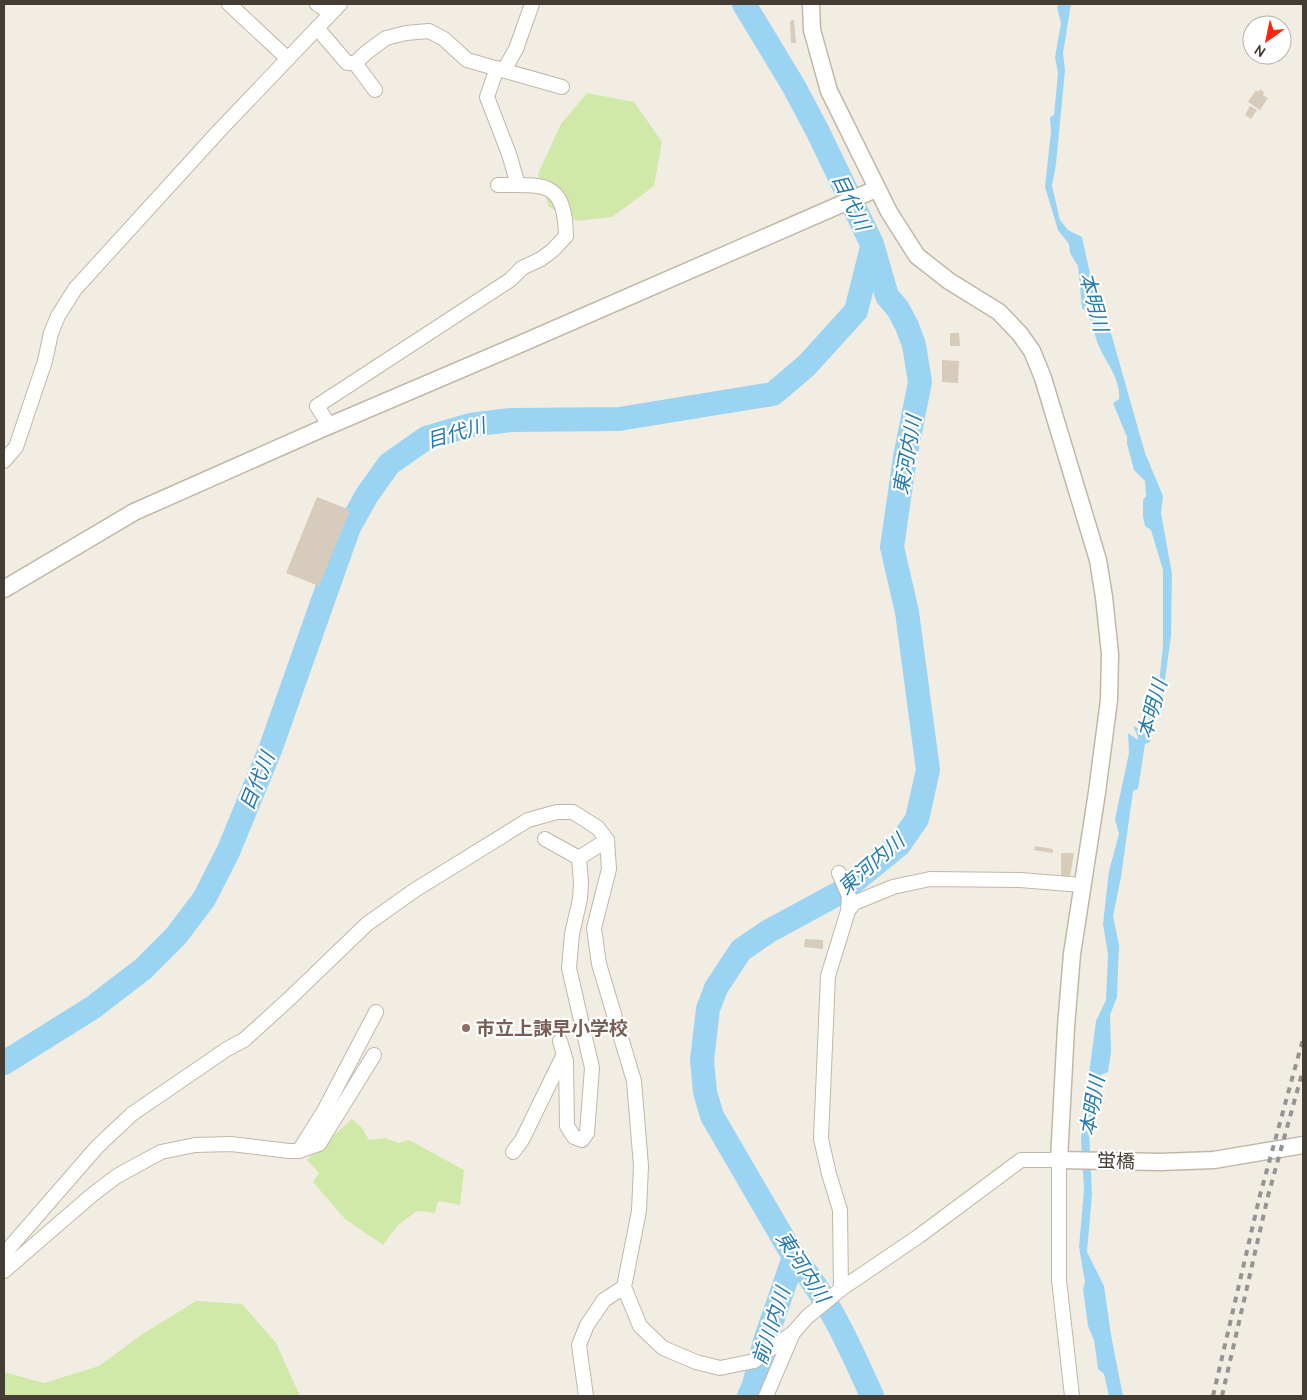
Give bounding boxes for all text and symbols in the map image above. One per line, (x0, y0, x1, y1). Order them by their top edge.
north arrow (1242, 15, 1292, 65)
text: N (1251, 41, 1269, 61)
water label: 目代川 (827, 170, 876, 236)
water label: 本明川 (1075, 270, 1114, 336)
water label: 東河内川 (888, 412, 926, 496)
water label: 目代川 (424, 413, 490, 453)
water label: 本明川 (1132, 675, 1172, 741)
water label: 目代川 (235, 747, 280, 813)
water label: 東河内川 (833, 827, 911, 899)
place label: 市立上諫早小学校 (476, 1017, 628, 1040)
marker: 市立上諫早小学校 (460, 1022, 472, 1034)
water label: 本明川 (1075, 1072, 1109, 1138)
street label: 蛍橋 (1097, 1149, 1135, 1173)
water label: 東河内川 (771, 1227, 836, 1309)
water label: 前川内川 (747, 1282, 795, 1368)

